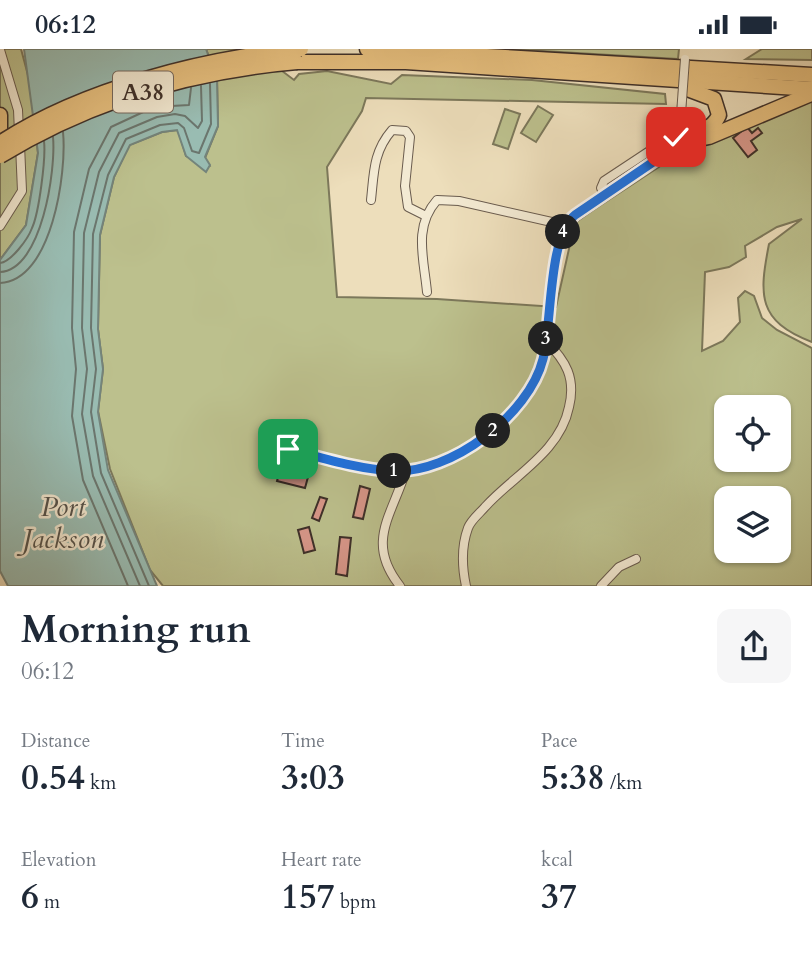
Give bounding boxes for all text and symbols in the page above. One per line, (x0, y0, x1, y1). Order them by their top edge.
text: 06:12 (35, 7, 96, 42)
road number: A38 (113, 72, 173, 113)
pin (646, 107, 706, 167)
icon: check (657, 118, 695, 156)
pin: 4 (546, 215, 580, 249)
text: 4 (558, 218, 567, 244)
pin: 3 (528, 321, 564, 357)
text: 3 (541, 325, 550, 351)
map controls (714, 395, 791, 563)
button: locate (714, 395, 791, 472)
pin: 2 (476, 413, 510, 449)
text: 2 (488, 417, 497, 443)
pin (258, 419, 318, 479)
icon: arrive (269, 430, 307, 468)
pin: 1 (376, 453, 412, 489)
text: 1 (389, 457, 398, 483)
button: layers (714, 486, 791, 563)
water label: Port Jackson (16, 488, 104, 558)
text: Morning run (21, 604, 251, 656)
button: share (717, 609, 791, 683)
text: 06:12 (21, 656, 74, 687)
text: Distance (21, 728, 90, 754)
text: Time (281, 728, 325, 754)
text: Pace (541, 728, 578, 754)
text: 0.54 (21, 754, 85, 802)
text: 3:03 (281, 754, 345, 802)
text: 5:38 (541, 754, 605, 802)
text: km (85, 770, 116, 796)
text: /km (605, 770, 642, 796)
text: Elevation (21, 847, 96, 873)
text: Heart rate (281, 847, 362, 873)
text: kcal (541, 847, 573, 873)
text: 6 (21, 873, 39, 921)
text: 157 (281, 873, 335, 921)
text: 37 (541, 873, 577, 921)
text: m (39, 889, 60, 915)
text: bpm (335, 889, 376, 915)

